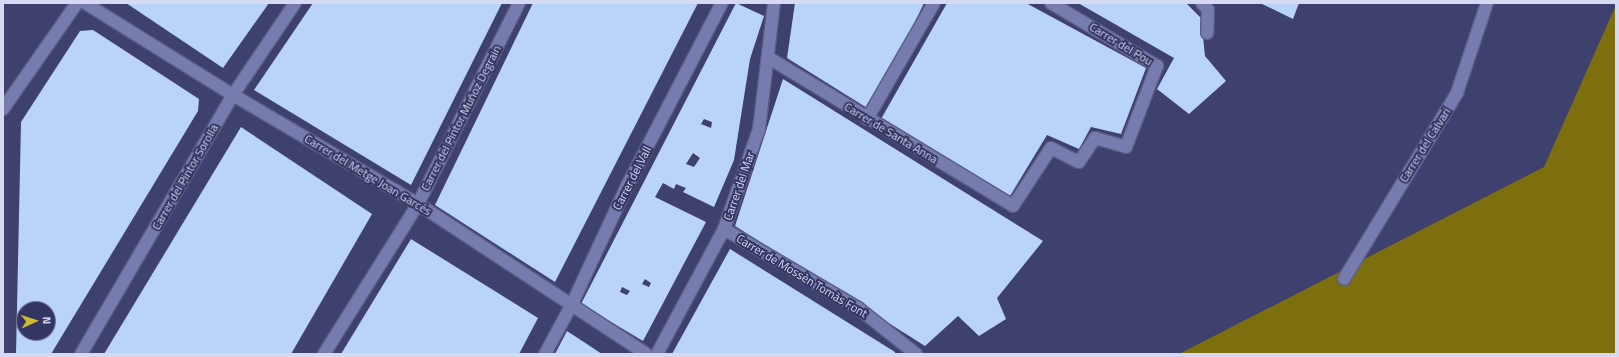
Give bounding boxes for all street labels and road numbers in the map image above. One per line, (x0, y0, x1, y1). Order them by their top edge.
street label: Carrer del Pou (1087, 20, 1155, 68)
street label: Carrer del Pintor Muñoz Degrain (418, 43, 504, 193)
street label: Carrer de Santa Anna (842, 99, 940, 167)
street label: Carrer del Calvari (1396, 105, 1454, 185)
street label: Carrer del Pintor Sorolla (149, 122, 221, 232)
street label: Carrer del Metge Joan Garcés (302, 131, 434, 219)
street label: Carrer del Vall (610, 144, 654, 212)
street label: Carrer del Mar (721, 150, 757, 222)
street label: Carrer de Mossèn Tomàs Font (734, 231, 870, 321)

